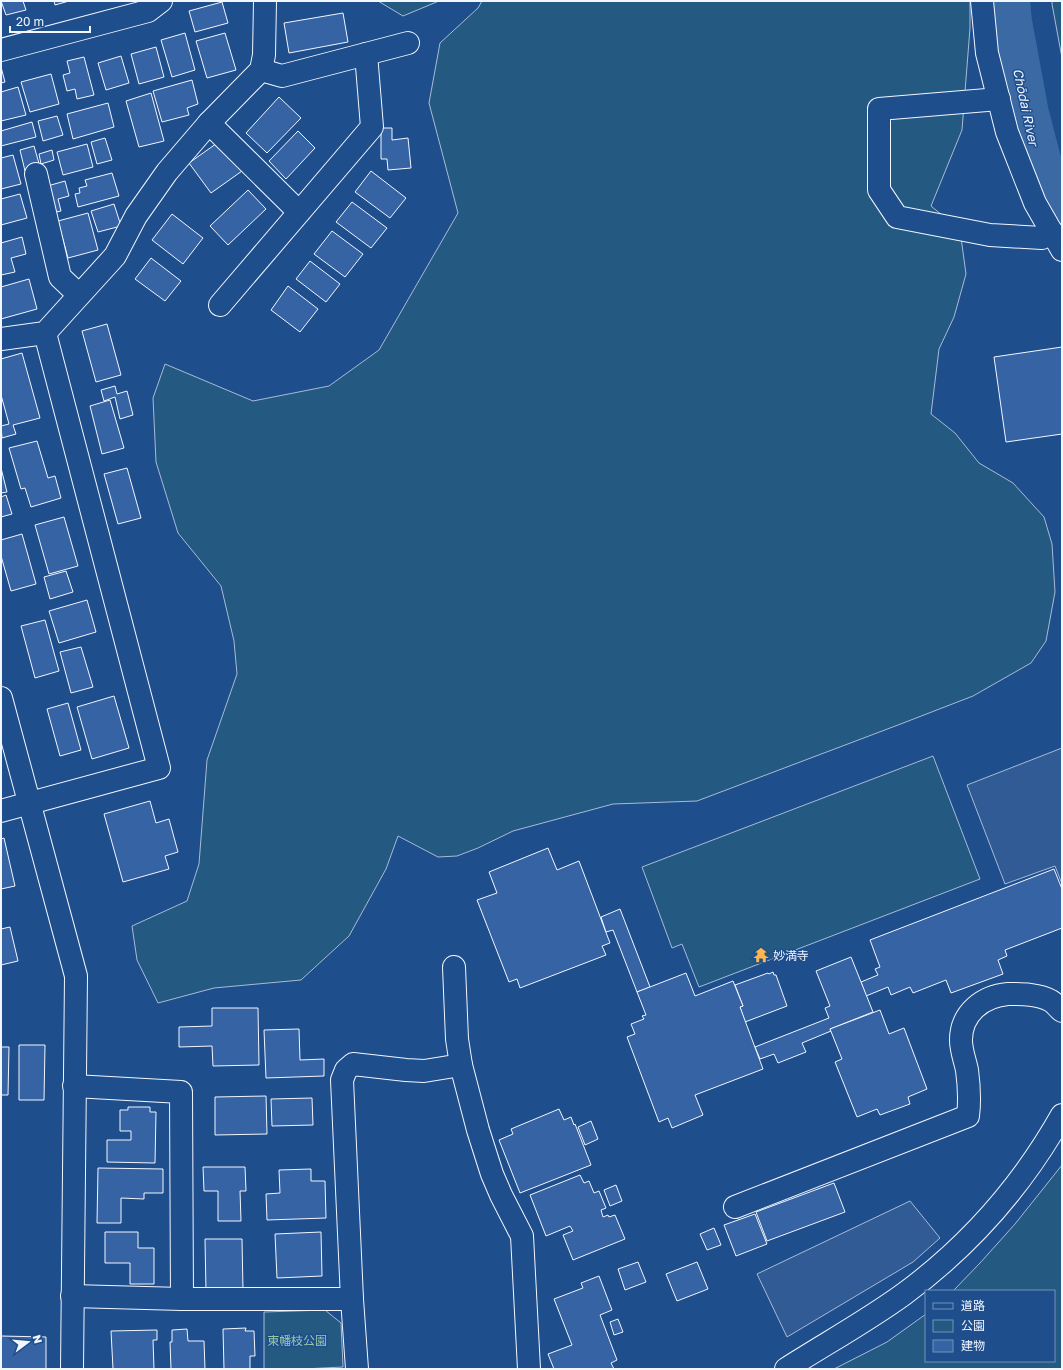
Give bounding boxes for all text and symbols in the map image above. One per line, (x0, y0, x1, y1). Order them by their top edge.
scale bar (10, 8, 90, 34)
text: 20 m (16, 14, 44, 29)
water label: Chōdai River (1010, 67, 1042, 149)
temple icon: 妙満寺 (752, 946, 770, 964)
place label: 妙満寺 (773, 948, 809, 963)
legend (925, 1290, 1055, 1362)
text: 道路 (961, 1298, 985, 1313)
text: 公園 (961, 1318, 985, 1333)
north arrow (8, 1322, 48, 1362)
text: N (31, 1333, 45, 1345)
park label: 東幡枝公園 (267, 1333, 327, 1348)
text: 建物 (961, 1338, 985, 1353)

